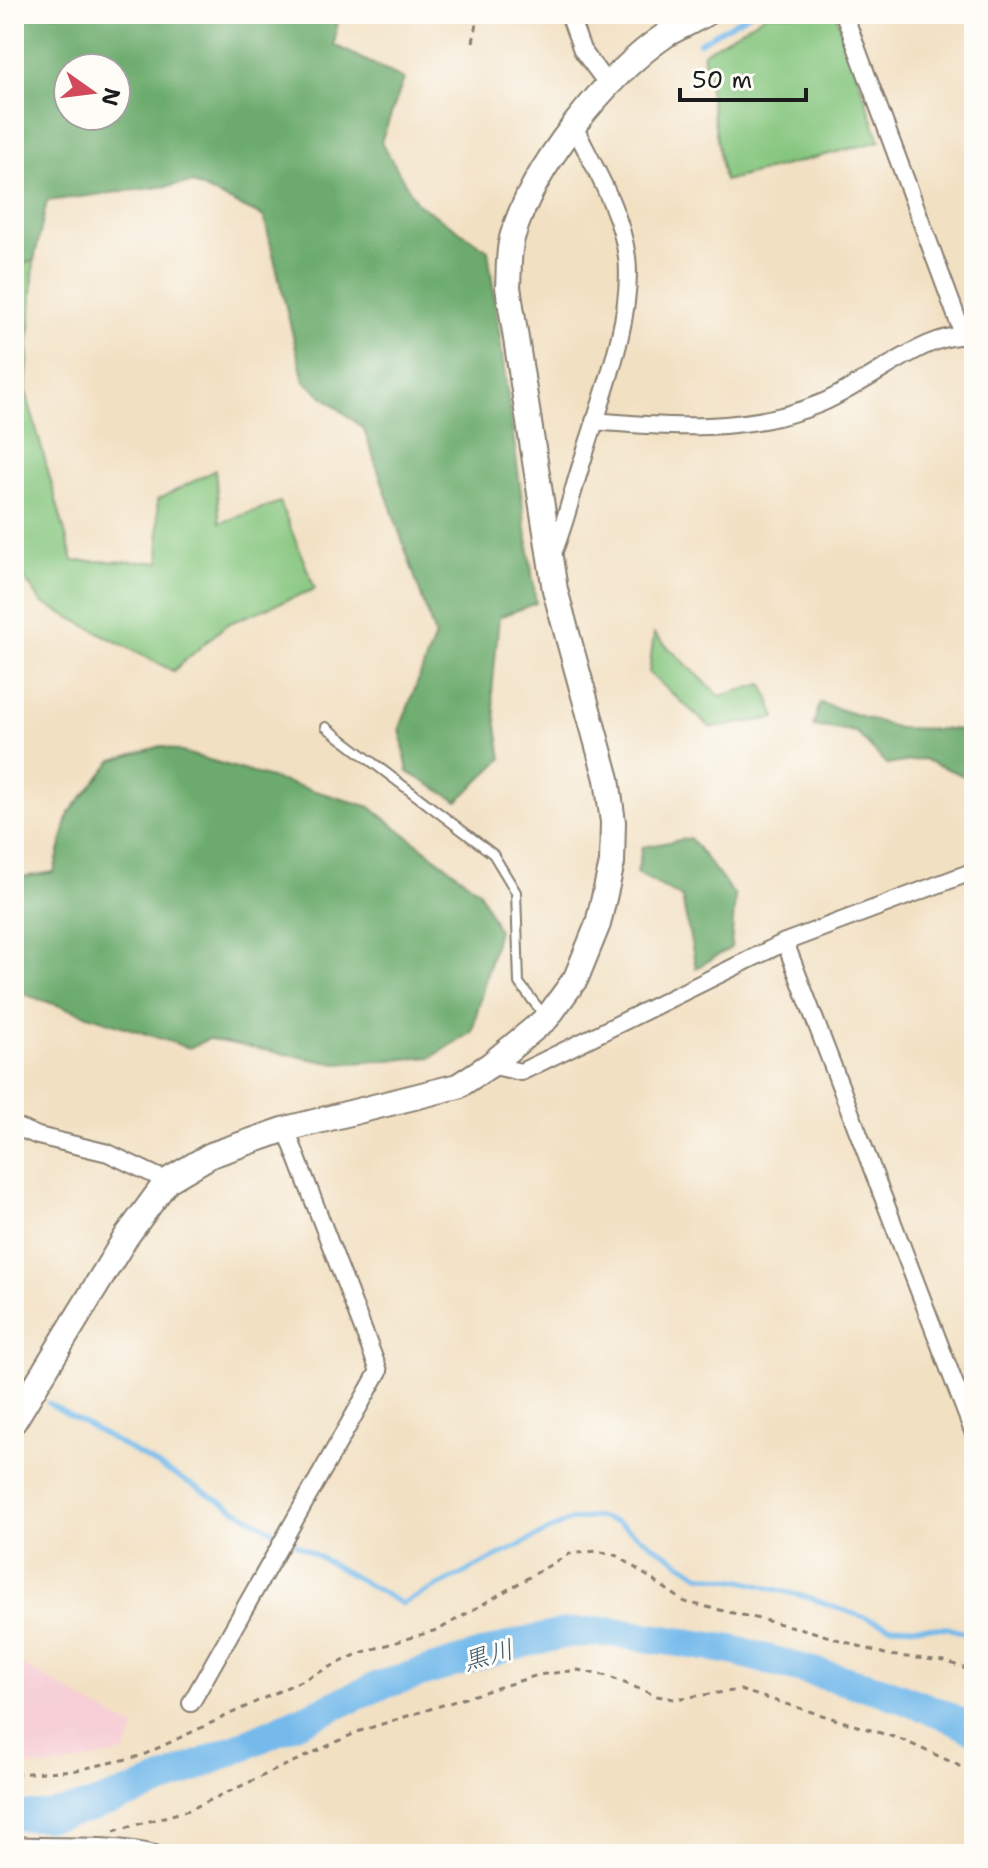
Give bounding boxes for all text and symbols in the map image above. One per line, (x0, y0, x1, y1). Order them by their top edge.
north arrow (52, 52, 132, 132)
scale bar (680, 52, 806, 102)
text: 50 m (692, 64, 752, 96)
text: N (95, 85, 127, 109)
water label: 黒川 (458, 1631, 518, 1679)

